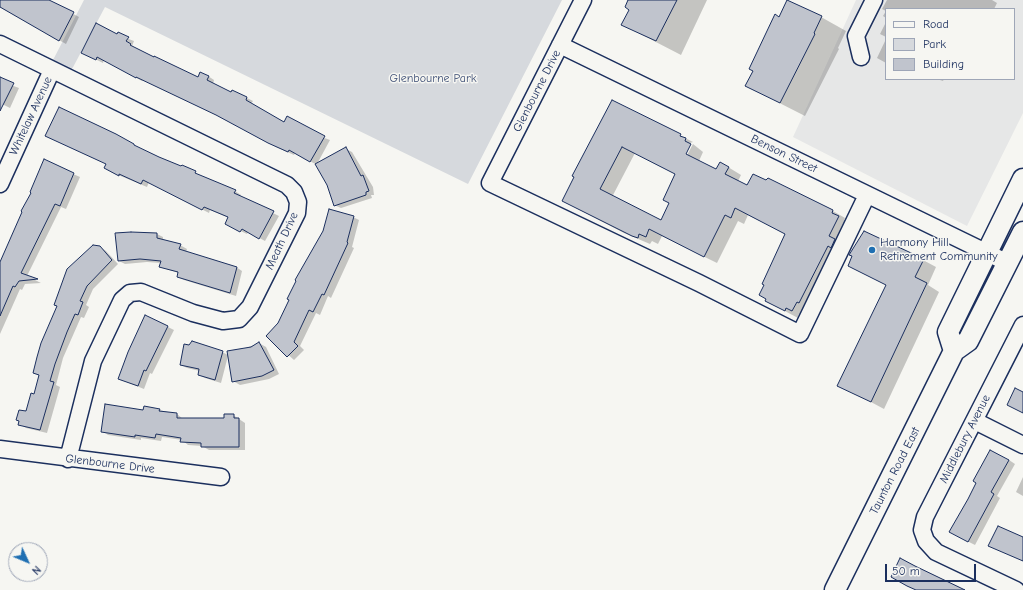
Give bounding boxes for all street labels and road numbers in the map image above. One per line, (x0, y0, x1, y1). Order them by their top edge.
street label: Glenbourne Drive (510, 48, 564, 134)
street label: Whitelaw Avenue (6, 74, 56, 158)
street label: Benson Street (748, 132, 820, 176)
street label: Meath Drive (262, 210, 302, 272)
street label: Middlebury Avenue (936, 392, 994, 486)
street label: Taunton Road East (867, 425, 923, 517)
street label: Glenbourne Drive (64, 451, 156, 477)

